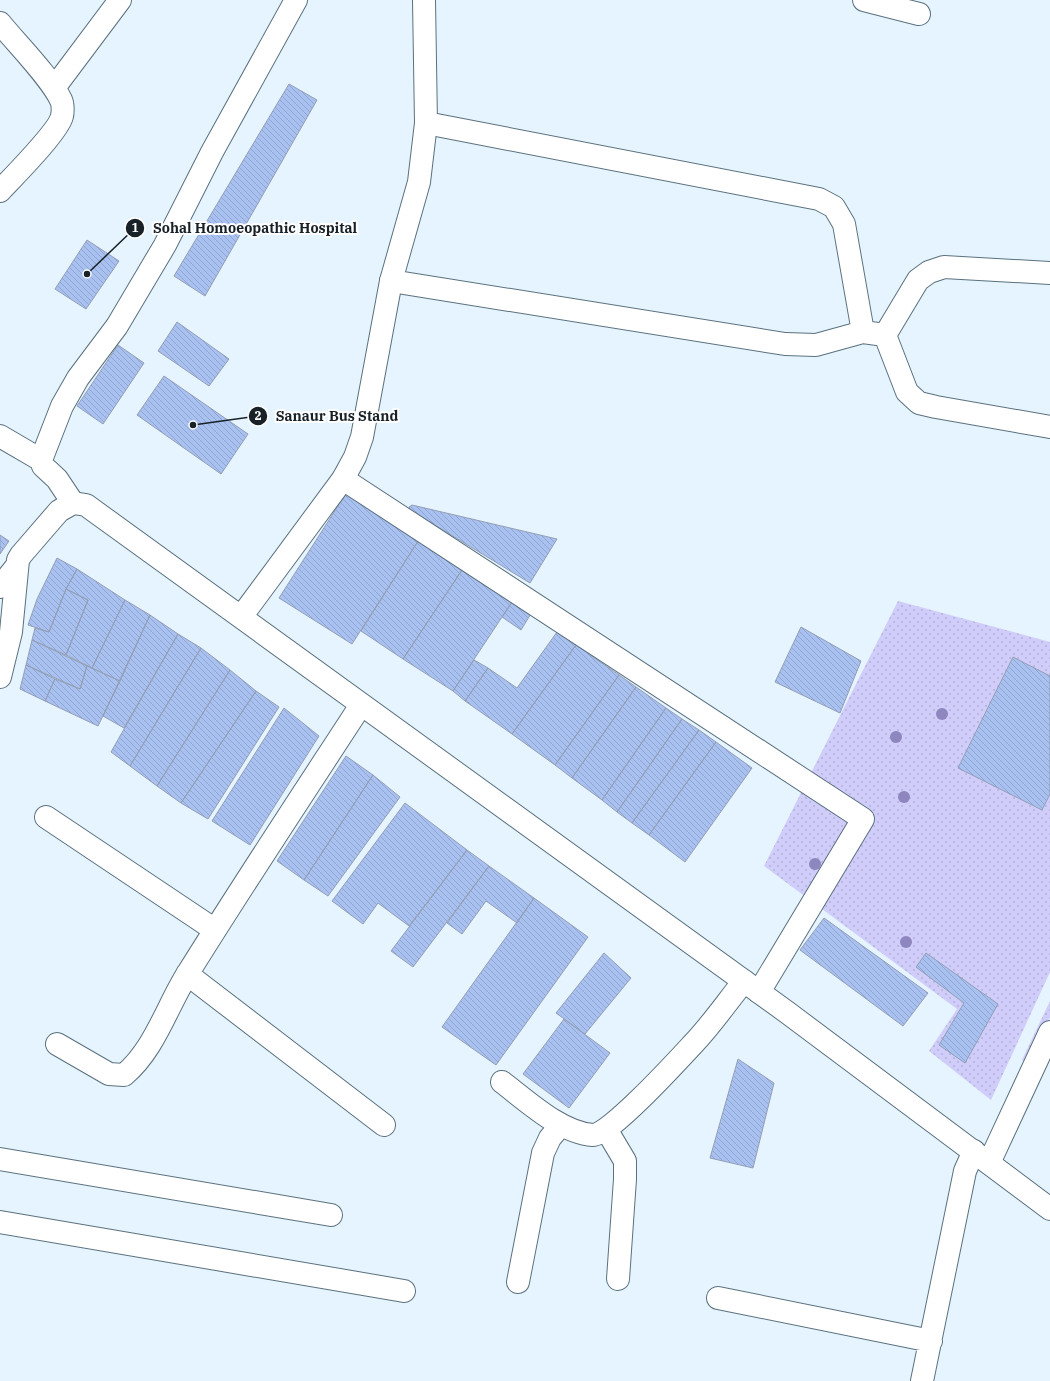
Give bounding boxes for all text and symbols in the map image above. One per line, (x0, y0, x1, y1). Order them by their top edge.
callout: Sohal Homoeopathic Hospital (125, 215, 365, 241)
text: Sohal Homoeopathic Hospital (153, 219, 357, 237)
text: 1 (131, 220, 139, 235)
callout: Sanaur Bus Stand (248, 403, 407, 429)
text: Sanaur Bus Stand (276, 407, 398, 425)
text: 2 (254, 408, 262, 423)

